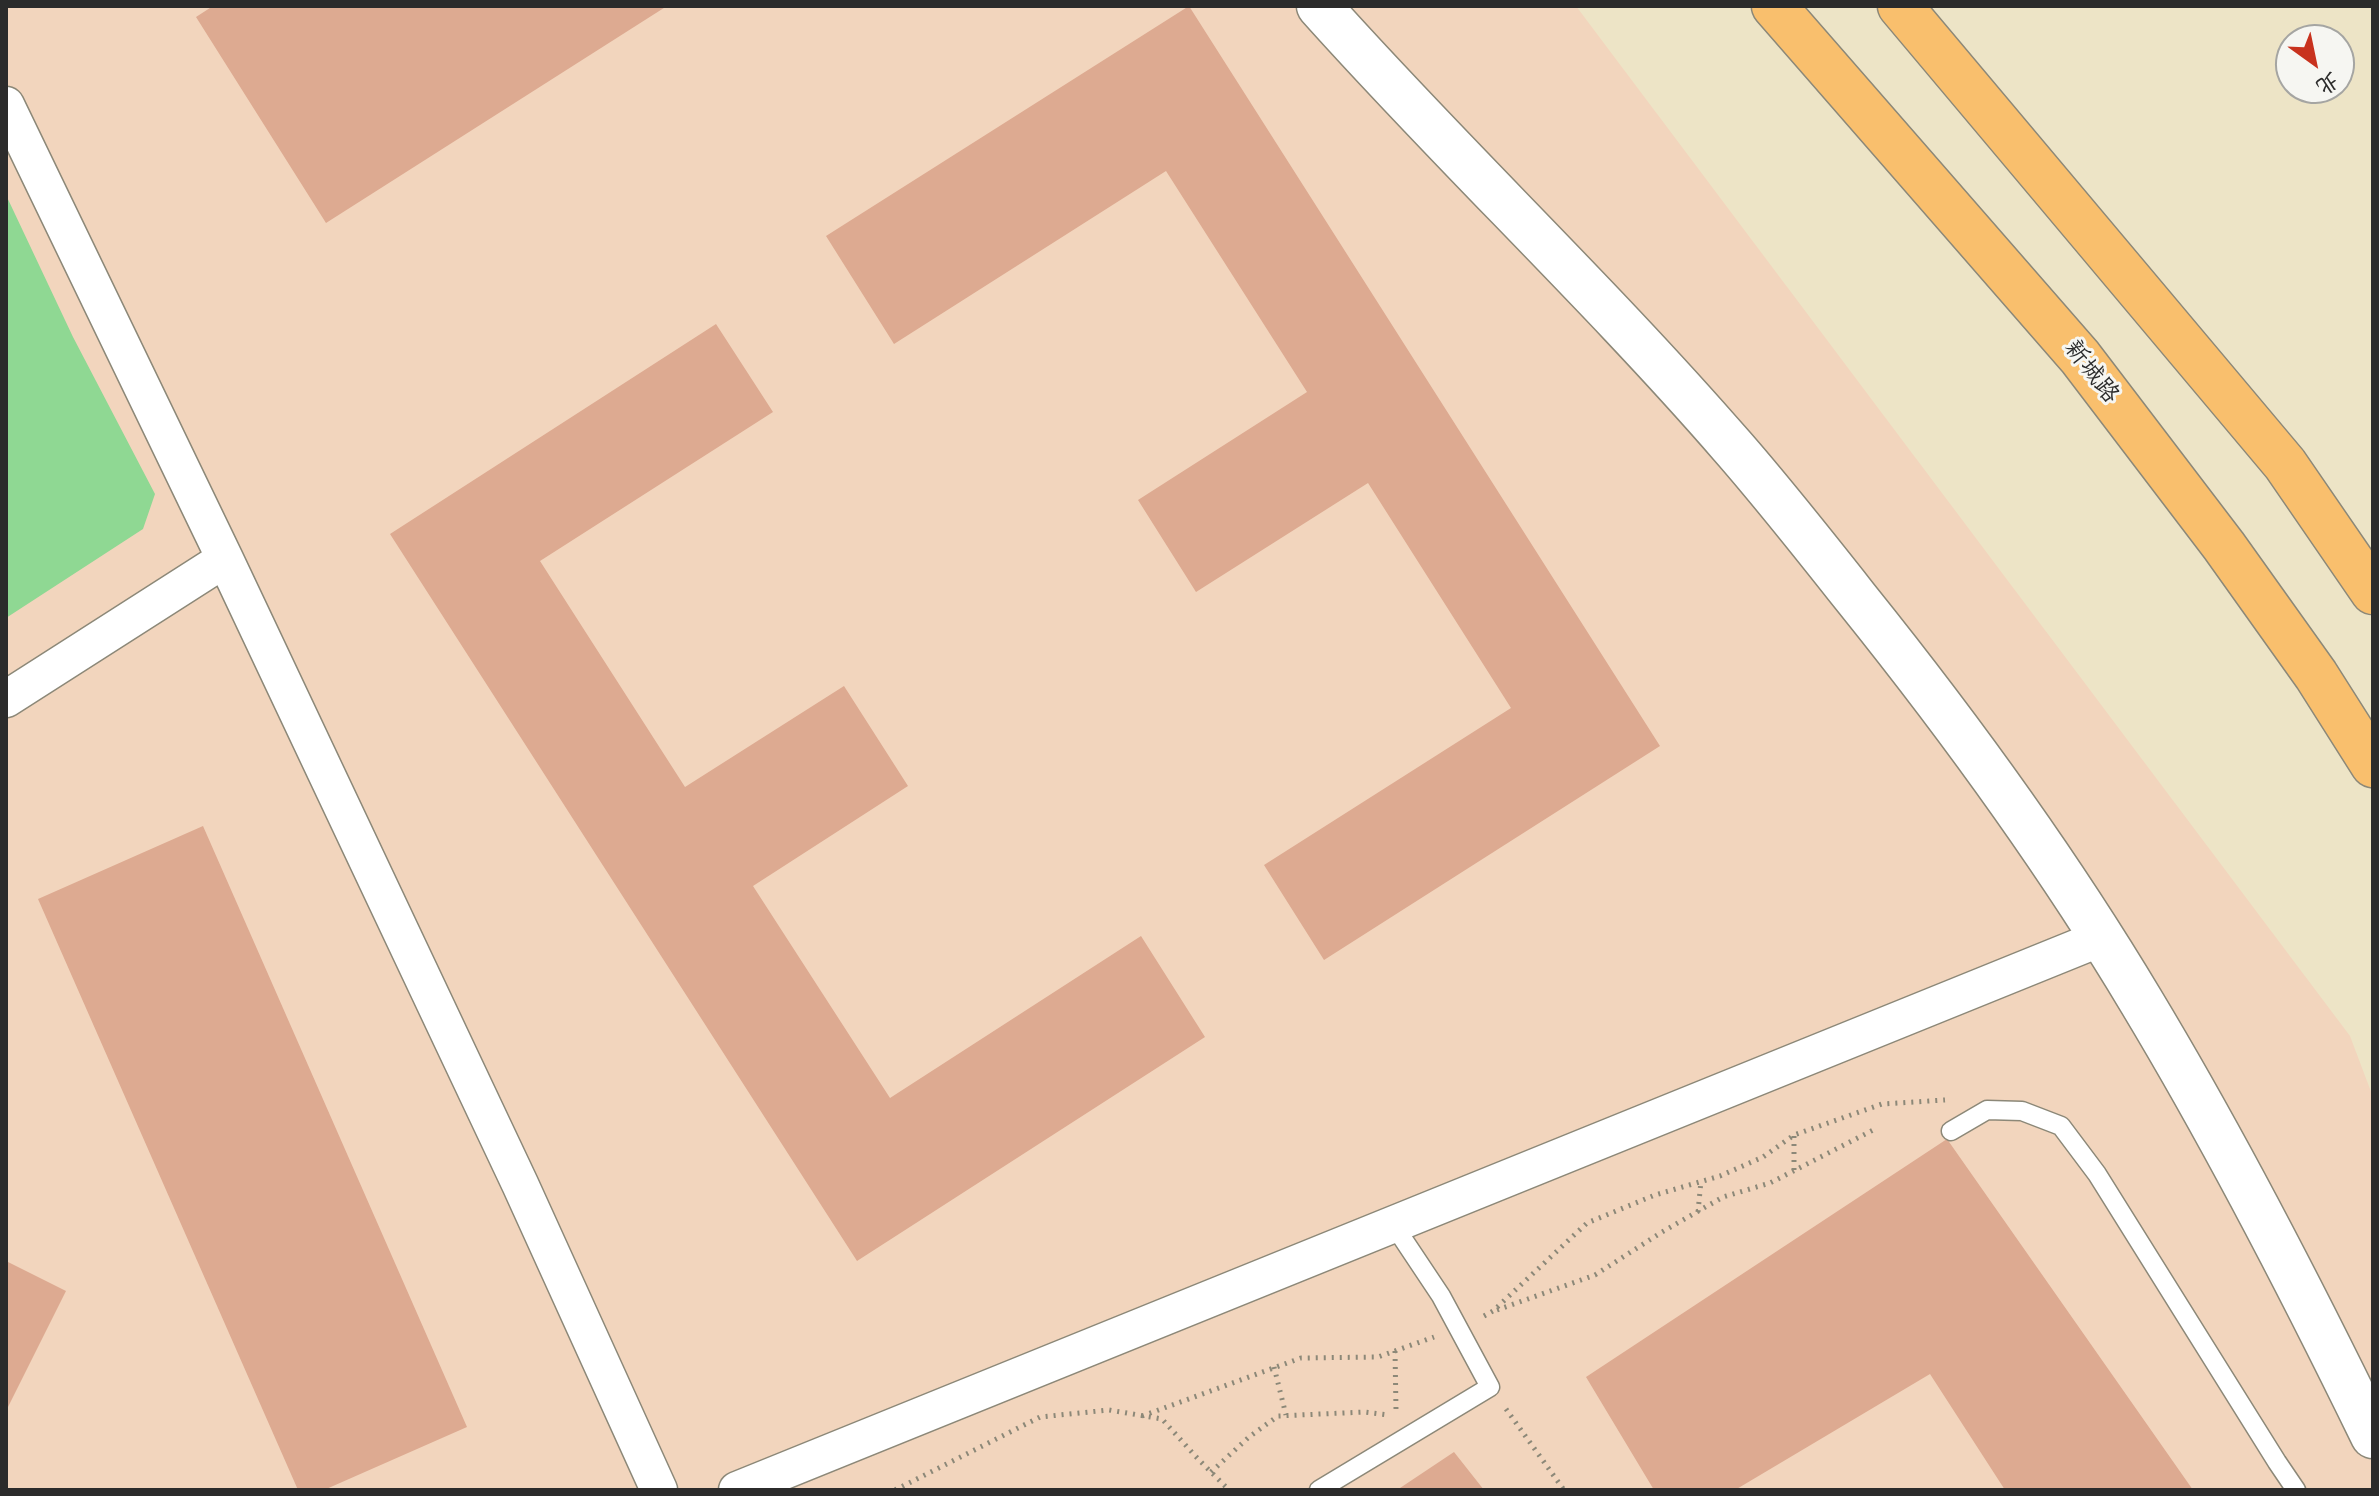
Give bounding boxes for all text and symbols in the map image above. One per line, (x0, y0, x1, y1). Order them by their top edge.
north arrow (2275, 24, 2355, 104)
text: 北 (2311, 66, 2344, 100)
street label: 新城路 (2057, 335, 2125, 409)

